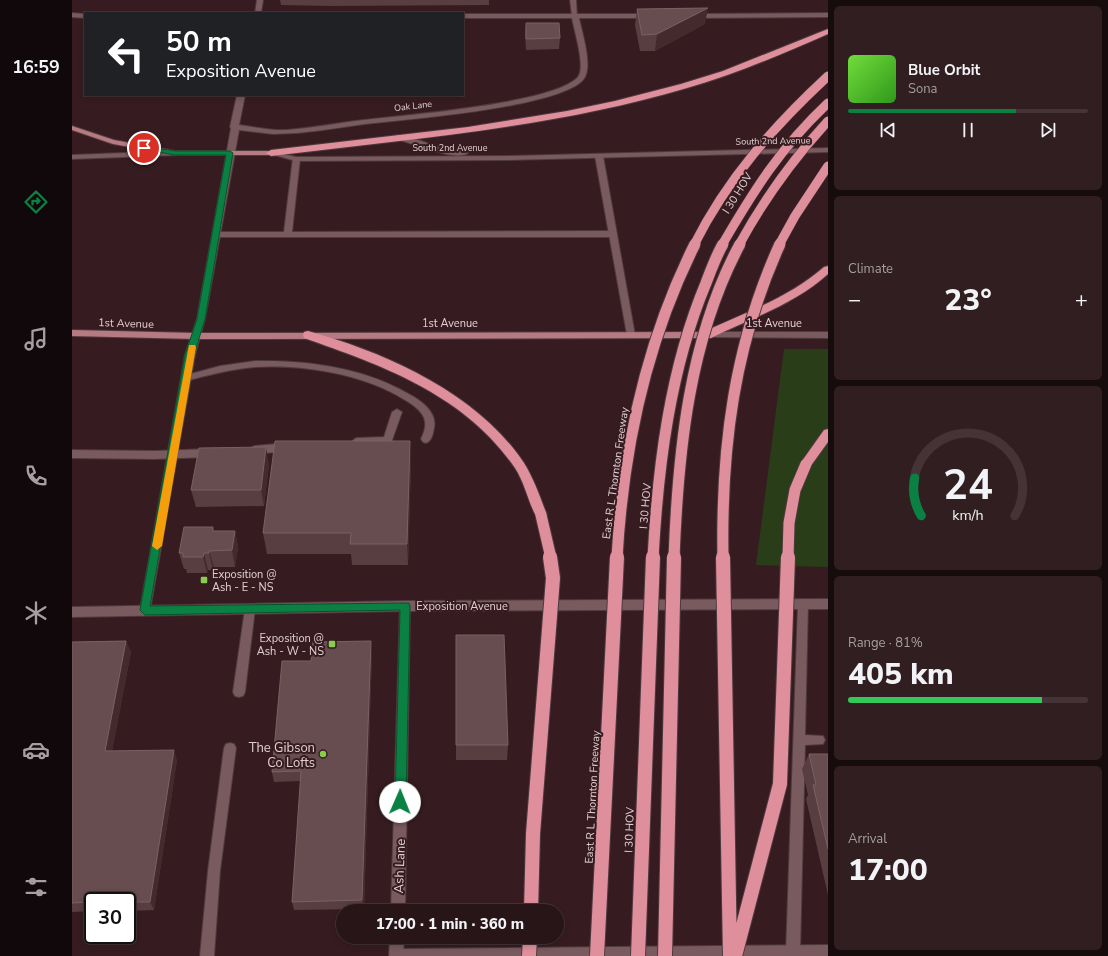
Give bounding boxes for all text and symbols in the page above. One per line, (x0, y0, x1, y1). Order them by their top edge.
text: 50 m (166, 23, 232, 61)
icon: left (100, 28, 152, 80)
text: 16:59 (12, 55, 60, 79)
text: Exposition Avenue (166, 59, 316, 83)
text: Blue Orbit (908, 60, 980, 80)
text: Sona (908, 80, 938, 98)
street label: Oak Lane (393, 98, 433, 114)
icon: previous (877, 119, 899, 141)
icon: pause (957, 119, 979, 141)
icon: next (1037, 119, 1059, 141)
pin (127, 131, 161, 165)
street label: South 2nd Avenue (735, 134, 811, 148)
icon: arrive (133, 137, 155, 159)
street label: South 2nd Avenue (413, 142, 488, 154)
street label: I 30 HOV (719, 169, 756, 217)
icon: directions (22, 188, 50, 216)
text: Climate (848, 260, 893, 278)
text: 23° (944, 280, 992, 321)
text: − (848, 285, 861, 315)
text: + (1075, 285, 1088, 315)
street label: 1st Avenue (98, 315, 154, 332)
street label: 1st Avenue (422, 316, 478, 331)
street label: 1st Avenue (746, 316, 802, 331)
icon: music (22, 325, 50, 353)
street label: East R L Thornton Freeway (599, 406, 632, 540)
text: 24 (943, 457, 993, 514)
icon: phone (22, 462, 50, 490)
street label: I 30 HOV (636, 482, 655, 530)
text: km/h (952, 506, 984, 525)
place label: Exposition @ Ash - E - NS (212, 567, 277, 595)
marker: Exposition @ Ash - E - NS (199, 575, 209, 585)
icon: climate (22, 599, 50, 627)
street label: Exposition Avenue (416, 599, 508, 614)
place label: Exposition @ Ash - W - NS (257, 631, 324, 659)
text: Range · 81% (848, 634, 923, 652)
marker: Exposition @ Ash - W - NS (327, 639, 337, 649)
text: 405 km (848, 654, 954, 695)
street label: East R L Thornton Freeway (582, 730, 603, 864)
icon: car (22, 736, 50, 764)
place label: The Gibson Co Lofts (249, 739, 315, 772)
marker: The Gibson Co Lofts (318, 749, 328, 759)
position arrow (379, 781, 421, 823)
street label: I 30 HOV (621, 806, 638, 853)
text: Arrival (848, 830, 887, 848)
street label: Ash Lane (390, 838, 410, 894)
text: 17:00 (848, 850, 928, 891)
icon: filters (22, 873, 50, 901)
speed limit sign: 30 (84, 892, 136, 944)
text: 17:00 · 1 min · 360 m (376, 914, 524, 934)

